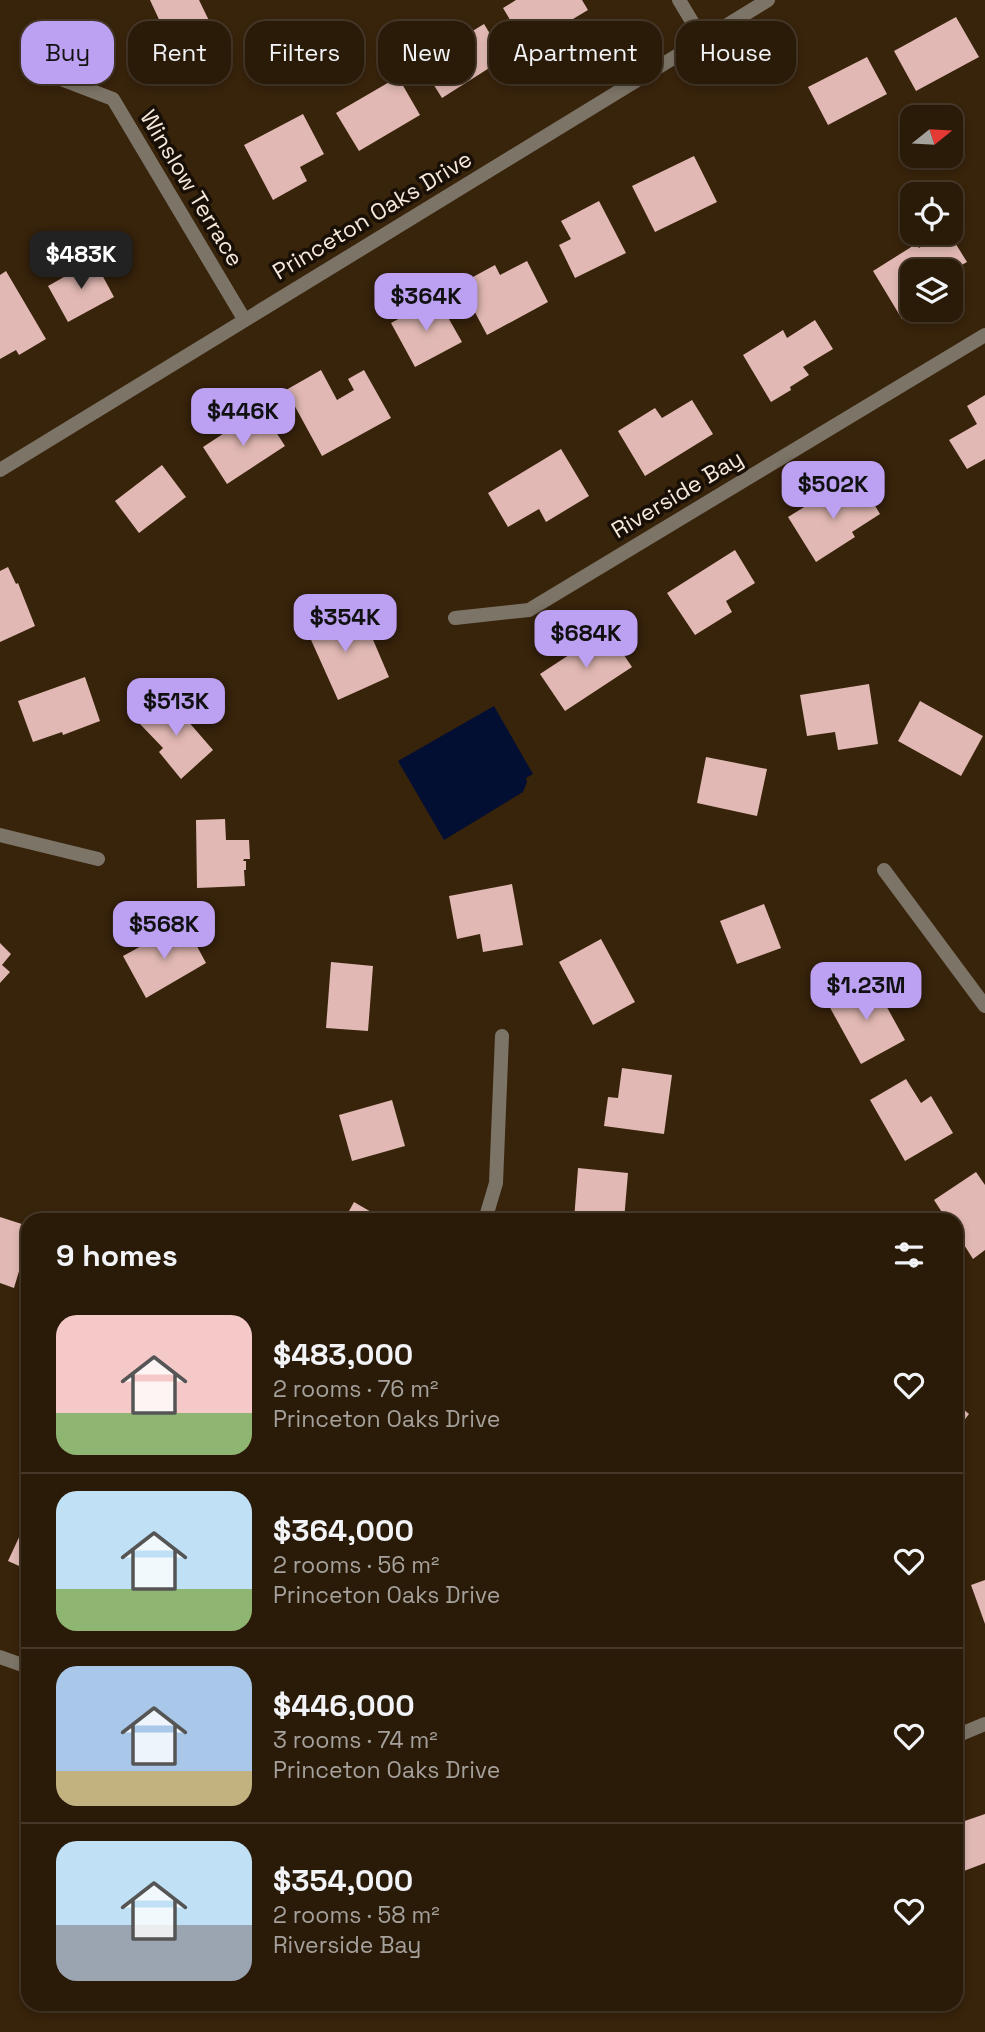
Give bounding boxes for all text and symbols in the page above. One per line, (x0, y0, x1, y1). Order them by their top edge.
chip: Buy (21, 21, 114, 84)
chip: Rent (128, 21, 231, 84)
chip: Filters (245, 21, 364, 84)
chip: New (378, 21, 475, 84)
chip: Apartment (489, 21, 662, 84)
chip: House (676, 21, 796, 84)
street label: Winslow Terrace (133, 104, 251, 272)
north arrow (900, 105, 962, 168)
map controls (900, 105, 963, 322)
street label: Princeton Oaks Drive (267, 144, 477, 286)
button: locate (900, 182, 963, 245)
pin: $483K (32, 232, 130, 291)
text: $483K (46, 239, 116, 269)
button: layers (900, 259, 963, 322)
pin: $364K (377, 274, 475, 333)
text: $364K (390, 281, 462, 311)
pin: $446K (194, 388, 292, 448)
text: $446K (207, 396, 279, 426)
street label: Riverside Bay (606, 443, 748, 545)
pin: $502K (784, 462, 882, 521)
text: $502K (798, 469, 868, 499)
pin: $354K (296, 594, 394, 654)
text: $354K (310, 602, 380, 632)
pin: $684K (537, 610, 635, 670)
text: $684K (551, 618, 621, 648)
pin: $513K (127, 678, 225, 738)
text: $513K (143, 686, 209, 716)
pin: $568K (115, 902, 213, 961)
text: $568K (129, 909, 199, 939)
pin: $1.23M (809, 962, 923, 1022)
text: $1.23M (826, 970, 906, 1000)
text: 9 homes (56, 1236, 178, 1275)
icon: filters (890, 1236, 928, 1274)
text: $483,000 (273, 1335, 413, 1374)
icon: home (112, 1343, 196, 1427)
icon: heart (890, 1366, 928, 1404)
text: 2 rooms · 76 m² (273, 1374, 438, 1404)
text: Princeton Oaks Drive (273, 1404, 500, 1434)
text: $364,000 (273, 1511, 414, 1550)
icon: home (112, 1519, 196, 1603)
icon: heart (890, 1542, 928, 1580)
text: 2 rooms · 56 m² (273, 1550, 439, 1580)
text: Princeton Oaks Drive (273, 1580, 500, 1610)
text: $446,000 (273, 1686, 415, 1725)
icon: home (112, 1694, 196, 1778)
icon: heart (890, 1717, 928, 1755)
text: 3 rooms · 74 m² (273, 1725, 438, 1755)
text: Princeton Oaks Drive (273, 1755, 500, 1785)
text: $354,000 (273, 1861, 413, 1900)
icon: home (112, 1869, 196, 1953)
icon: heart (890, 1892, 928, 1930)
text: 2 rooms · 58 m² (273, 1900, 440, 1930)
text: Riverside Bay (273, 1930, 421, 1960)

